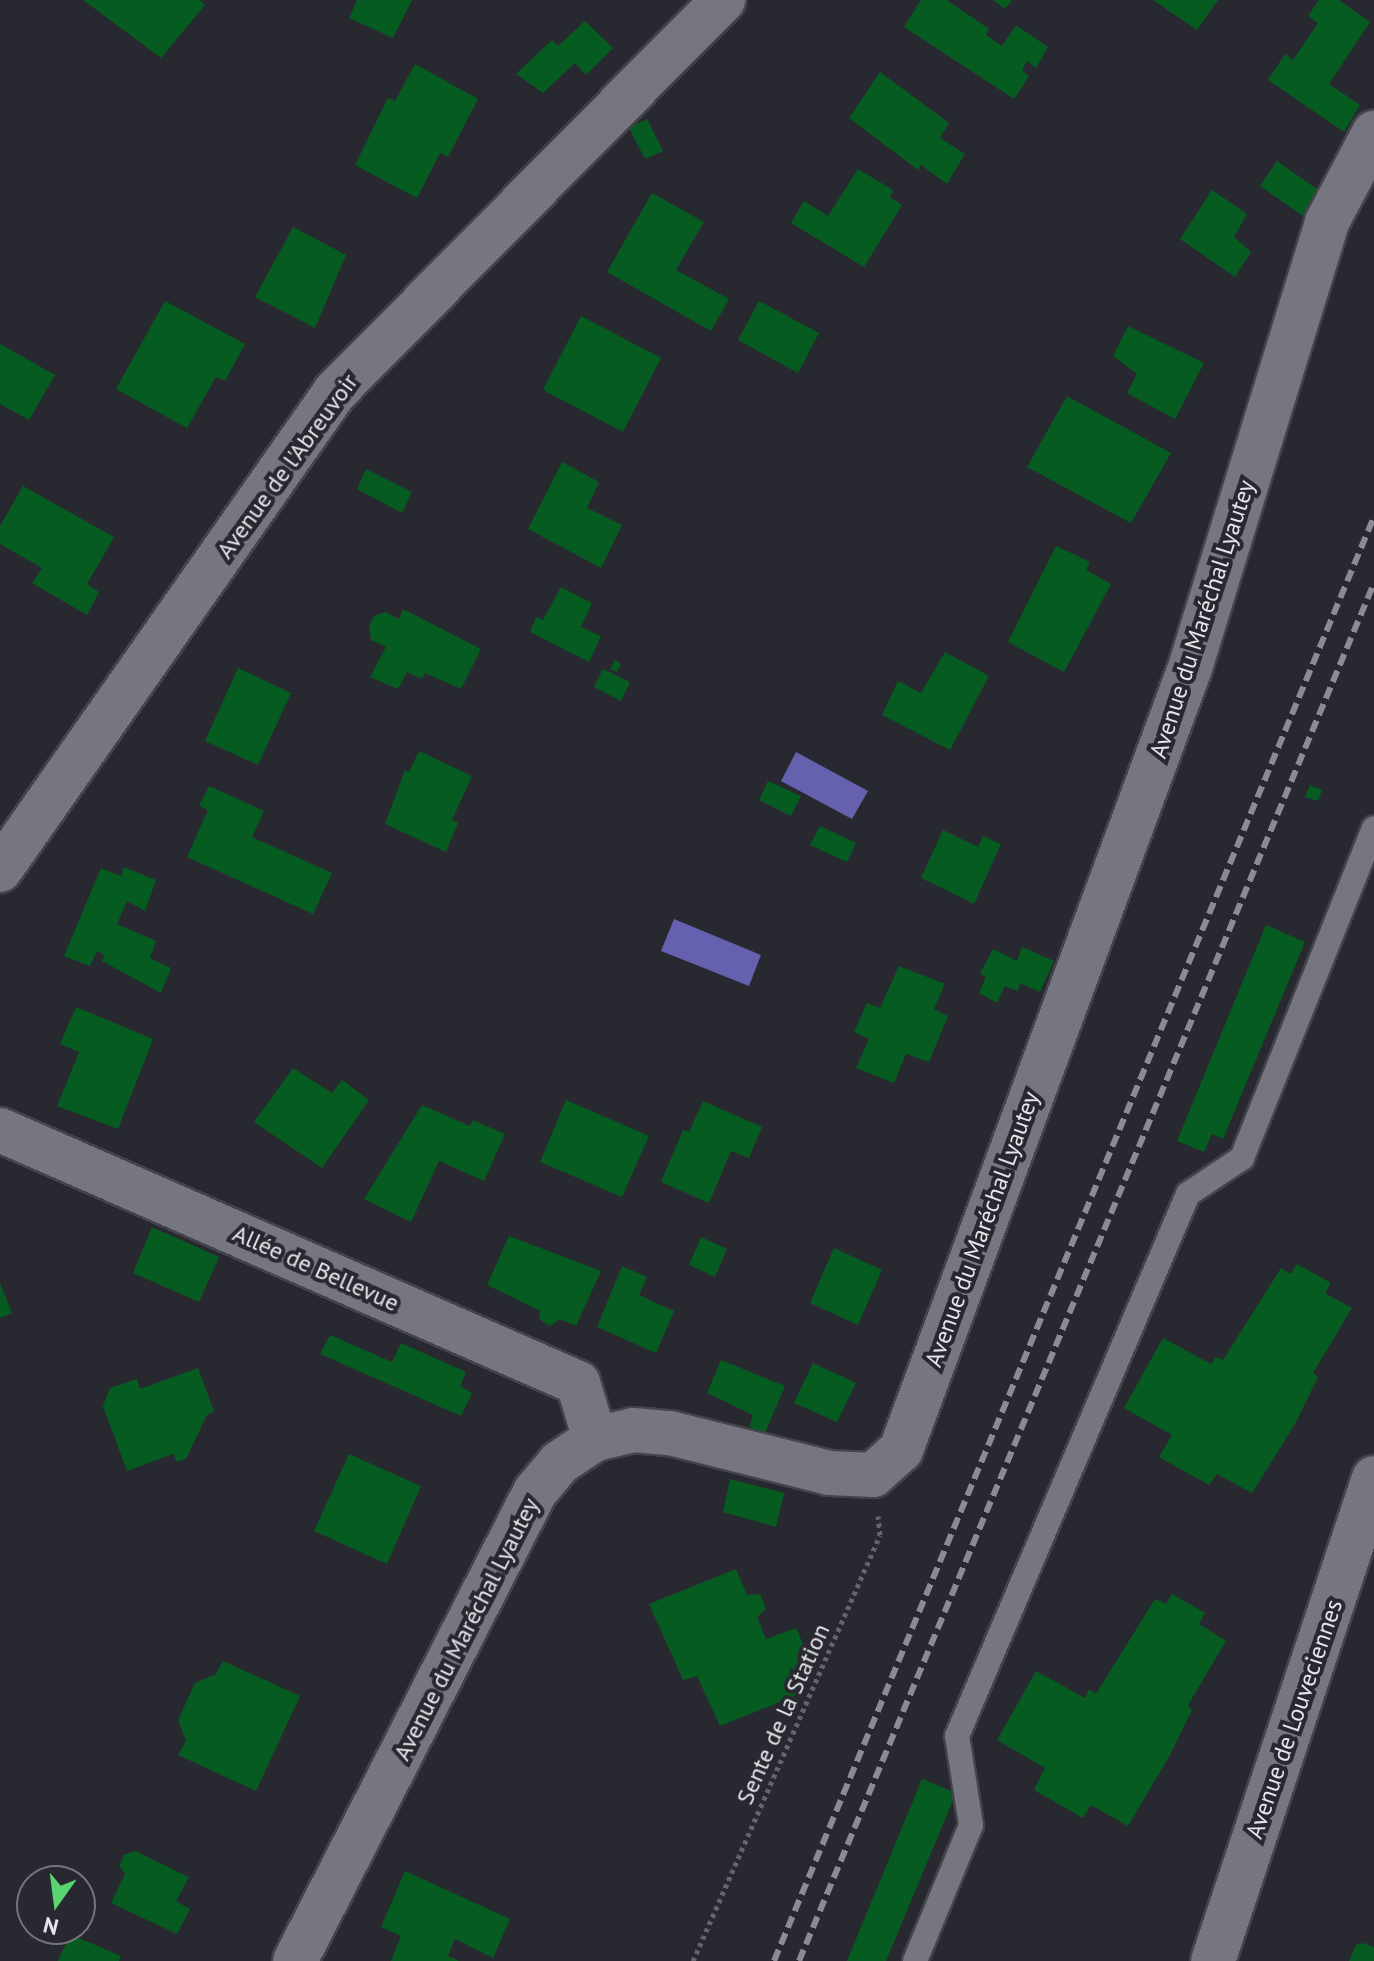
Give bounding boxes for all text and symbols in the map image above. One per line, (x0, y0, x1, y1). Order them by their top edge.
street label: Avenue de l'Abreuvoir (210, 368, 364, 564)
street label: Avenue du Maréchal Lyautey (1143, 476, 1261, 762)
street label: Avenue du Maréchal Lyautey (919, 1088, 1045, 1370)
street label: Allée de Bellevue (229, 1219, 403, 1317)
street label: Avenue du Maréchal Lyautey (387, 1493, 545, 1765)
street label: Avenue de Louveciennes (1240, 1596, 1348, 1842)
street label: Sente de la Station (730, 1619, 836, 1809)
north arrow (16, 1865, 96, 1945)
text: N (40, 1911, 61, 1942)

